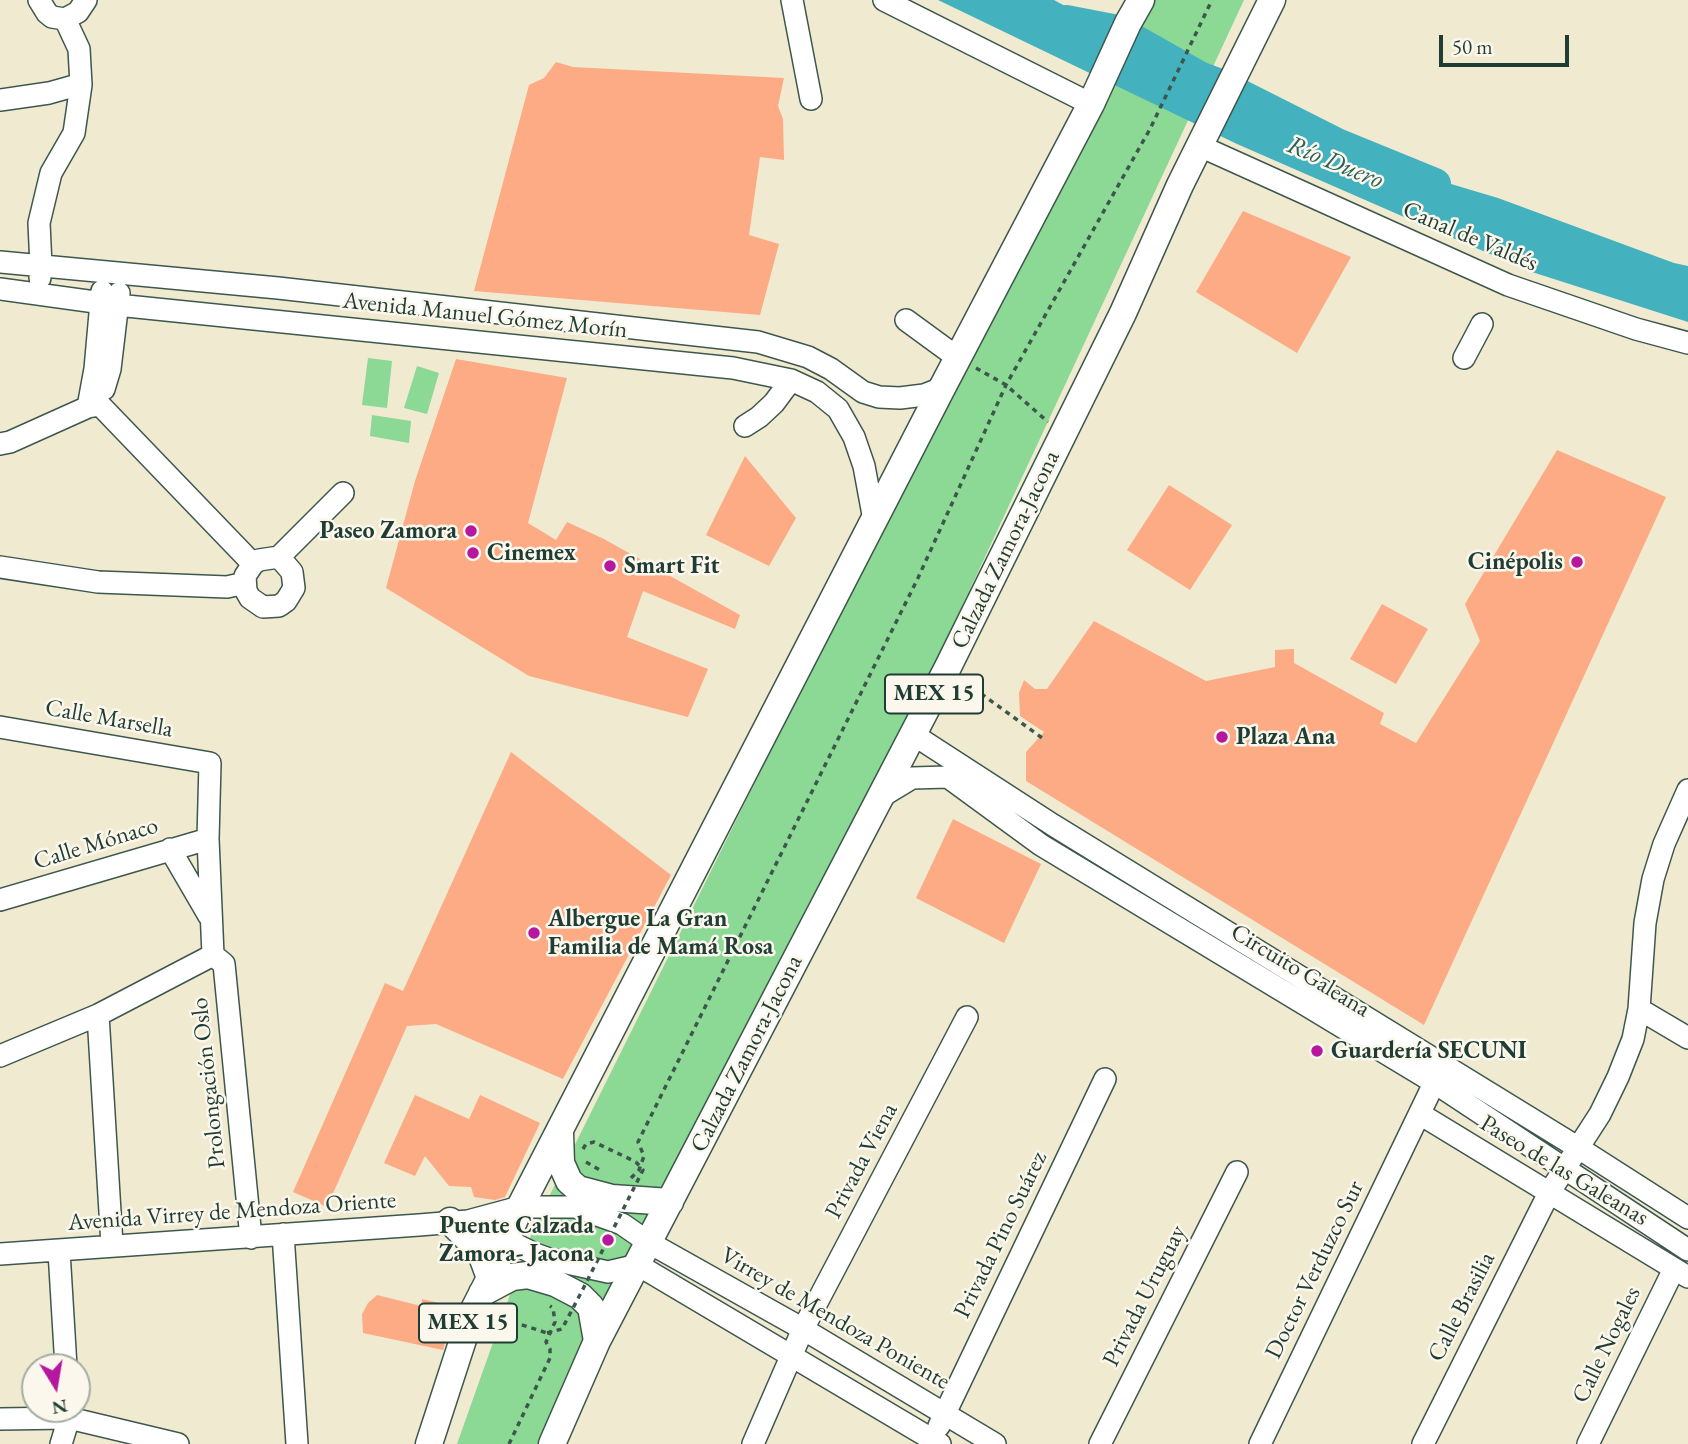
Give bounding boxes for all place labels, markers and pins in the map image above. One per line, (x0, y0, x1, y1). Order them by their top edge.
place label: Paseo Zamora (319, 517, 457, 545)
marker: Paseo Zamora (463, 523, 479, 539)
place label: Cinemex (487, 539, 576, 567)
marker: Cinemex (465, 545, 481, 561)
place label: Cinépolis (1468, 548, 1563, 576)
place label: Smart Fit (624, 552, 720, 580)
marker: Cinépolis (1569, 554, 1585, 570)
marker: Smart Fit (602, 558, 618, 574)
place label: Plaza Ana (1236, 723, 1336, 751)
marker: Plaza Ana (1214, 729, 1230, 745)
place label: Albergue La Gran Familia de Mamá Rosa (548, 905, 773, 961)
marker: Albergue La Gran Familia de Mamá Rosa (526, 925, 542, 941)
place label: Guardería SECUNI (1331, 1037, 1526, 1065)
marker: Guardería SECUNI (1309, 1043, 1325, 1059)
place label: Puente Calzada Zamora- Jacona (439, 1212, 594, 1268)
marker: Puente Calzada Zamora- Jacona (600, 1232, 616, 1248)

